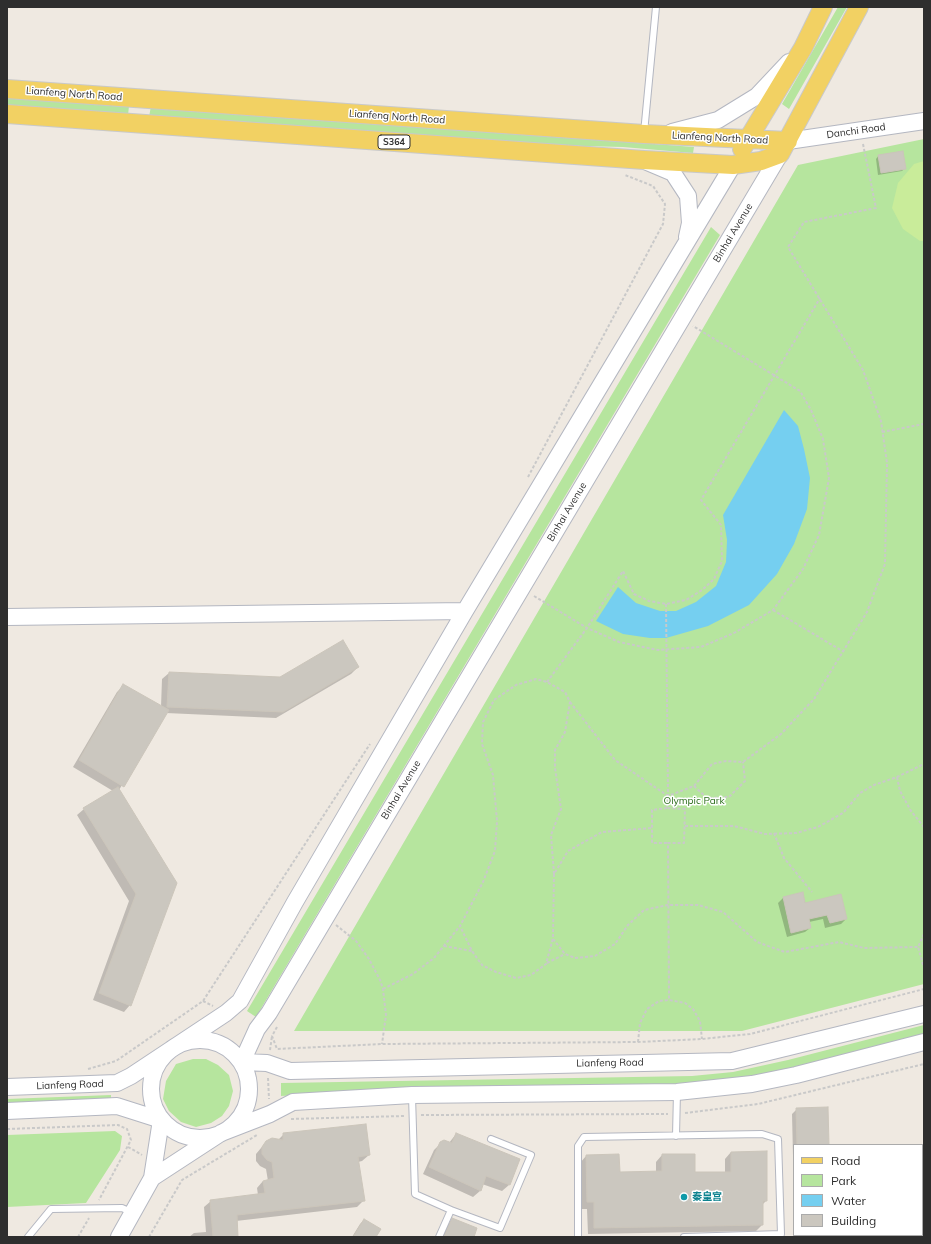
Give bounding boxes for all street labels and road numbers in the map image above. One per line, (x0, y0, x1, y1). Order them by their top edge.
street label: Lianfeng North Road (25, 85, 123, 103)
street label: Lianfeng North Road (348, 108, 446, 126)
street label: Danchi Road (826, 121, 886, 141)
street label: Lianfeng North Road (672, 129, 768, 147)
road number: S364 (378, 135, 410, 149)
street label: Binhai Avenue (711, 201, 755, 265)
street label: Binhai Avenue (545, 480, 589, 544)
street label: Binhai Avenue (379, 758, 423, 822)
street label: Lianfeng Road (576, 1056, 644, 1070)
street label: Lianfeng Road (36, 1078, 104, 1092)

